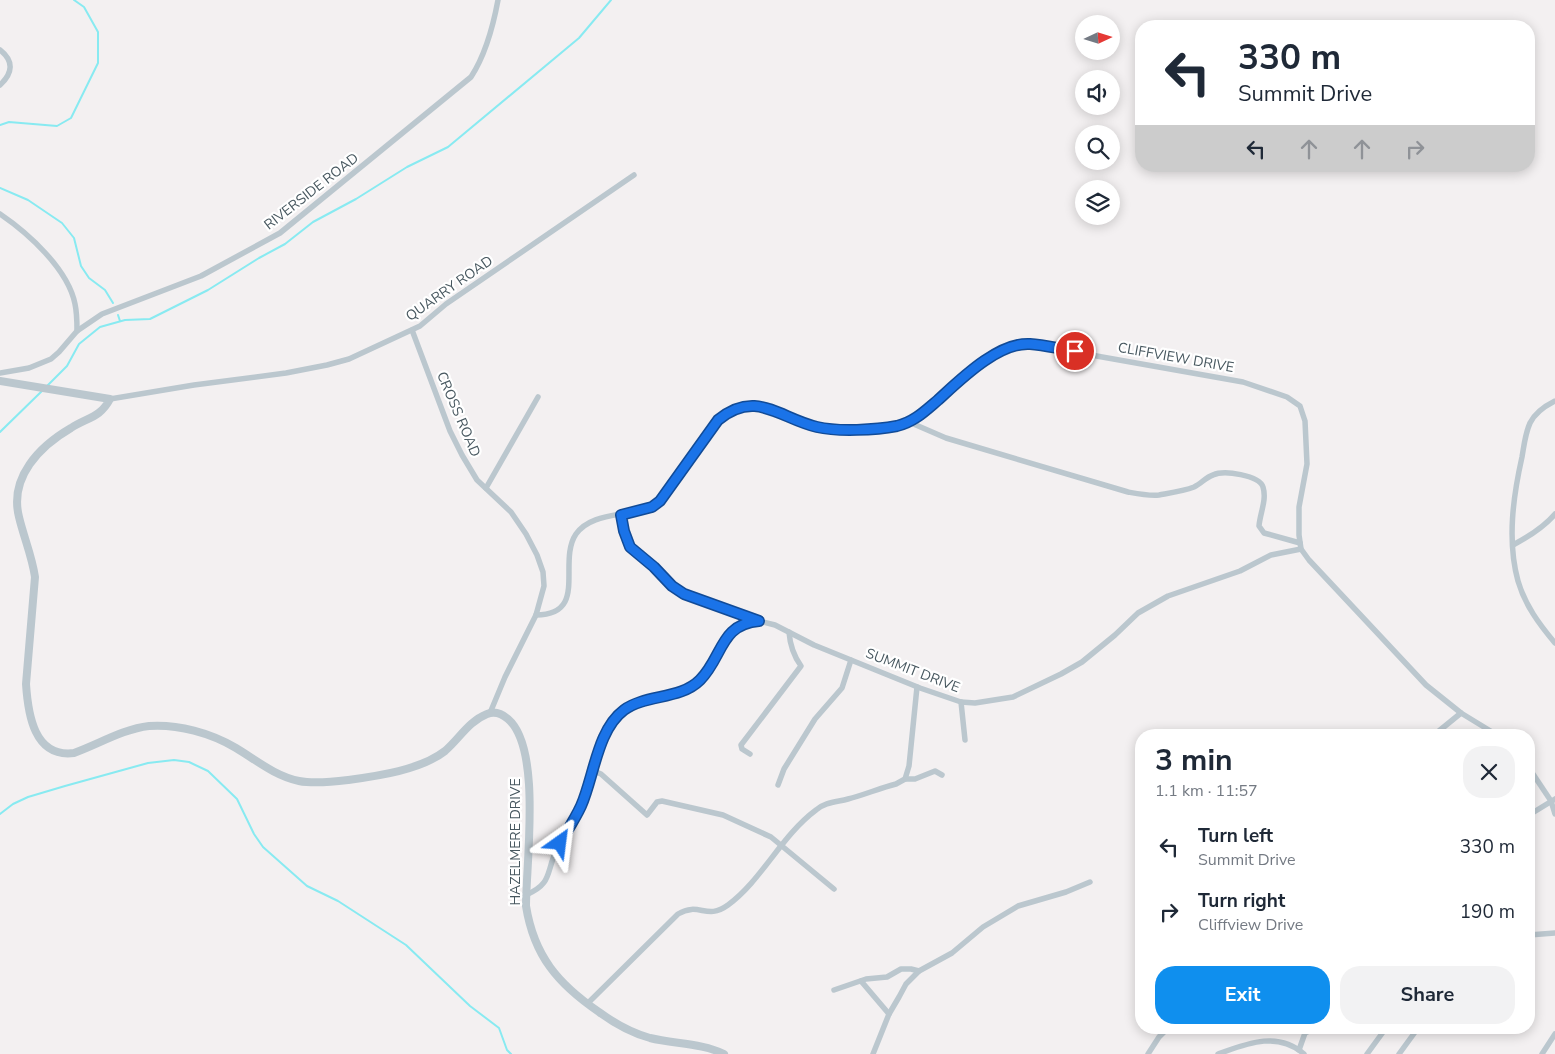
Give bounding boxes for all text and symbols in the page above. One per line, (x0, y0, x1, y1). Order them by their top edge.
north arrow (1075, 15, 1120, 60)
map controls (1075, 15, 1120, 225)
text: 330 m (1238, 34, 1341, 81)
icon: left (1155, 40, 1220, 105)
button: sound (1075, 70, 1120, 115)
text: Summit Drive (1238, 79, 1372, 109)
button: search (1075, 125, 1120, 170)
icon: left (1242, 135, 1270, 163)
icon: ahead (1295, 135, 1323, 163)
icon: ahead (1348, 135, 1376, 163)
icon: right (1401, 135, 1429, 163)
street label: RIVERSIDE ROAD (260, 149, 362, 234)
button: layers (1075, 180, 1120, 225)
street label: QUARRY ROAD (402, 251, 497, 325)
pin (1054, 330, 1096, 372)
icon: arrive (1061, 337, 1089, 365)
street label: CLIFFVIEW DRIVE (1116, 338, 1235, 377)
street label: CROSS ROAD (432, 369, 485, 460)
street label: SUMMIT DRIVE (863, 644, 963, 697)
text: 3 min (1155, 740, 1233, 781)
button: close (1463, 746, 1515, 798)
street label: HAZELMERE DRIVE (506, 778, 525, 906)
text: 1.1 km · 11:57 (1155, 780, 1258, 802)
position arrow (533, 816, 585, 868)
text: Turn left (1198, 823, 1273, 849)
icon: left (1155, 833, 1183, 861)
text: 330 m (1460, 834, 1515, 860)
text: Summit Drive (1198, 849, 1296, 871)
text: Turn right (1198, 888, 1285, 914)
icon: right (1155, 898, 1183, 926)
text: 190 m (1460, 899, 1515, 925)
text: Cliffview Drive (1198, 914, 1303, 936)
button: Exit (1155, 966, 1330, 1024)
button: Share (1340, 966, 1515, 1024)

